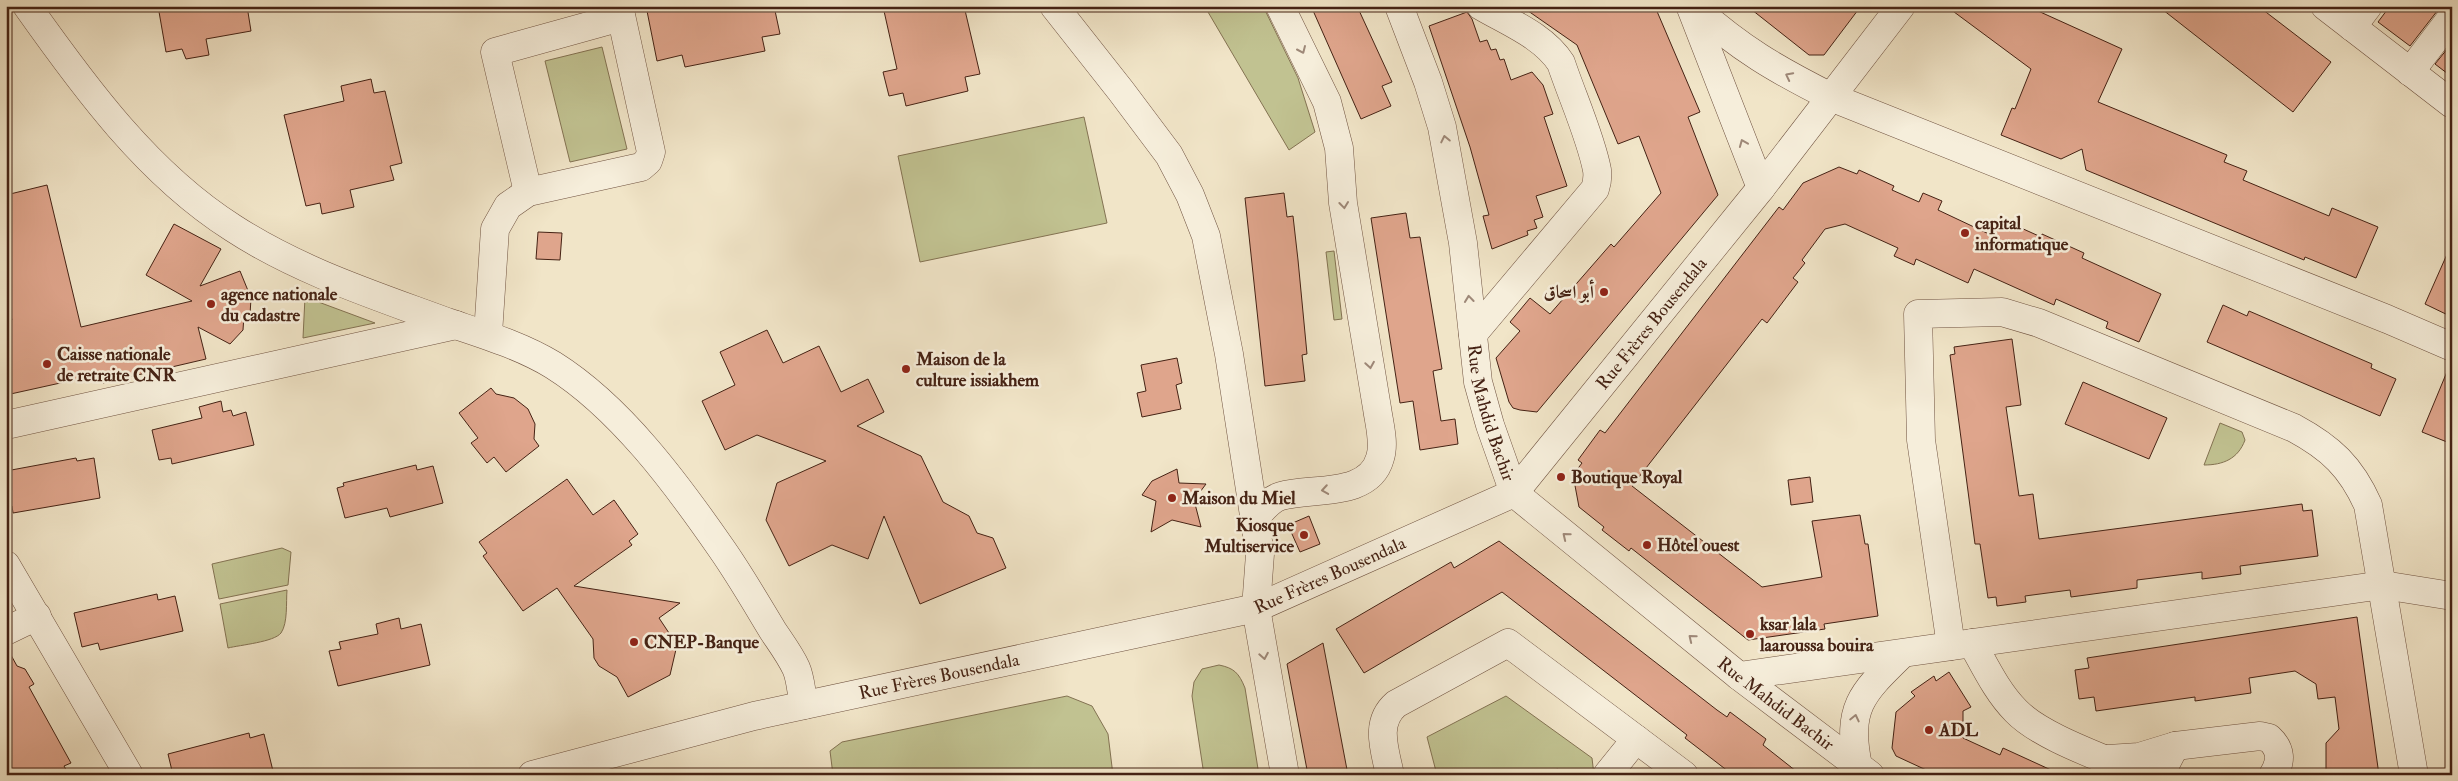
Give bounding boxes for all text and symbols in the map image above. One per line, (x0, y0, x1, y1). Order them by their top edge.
one-way arrow (1295, 45, 1306, 54)
one-way arrow (1785, 72, 1794, 82)
one-way arrow (1440, 134, 1451, 143)
one-way arrow (1739, 139, 1749, 148)
one-way arrow (1338, 201, 1349, 209)
place label: capital informatique (1974, 212, 2069, 256)
marker: capital informatique (1959, 227, 1971, 239)
street label: Rue Frères Bousendala (1591, 252, 1713, 394)
place label: أبو اسحاق (1543, 279, 1595, 304)
place label: agence nationale du cadastre (221, 283, 338, 327)
marker: أبو اسحاق (1598, 286, 1610, 298)
one-way arrow (1464, 295, 1475, 303)
marker: agence nationale du cadastre (205, 298, 217, 310)
place label: Caisse nationale de retraite CNR (57, 343, 176, 387)
street label: Rue Mahdid Bachir (1462, 343, 1520, 485)
place label: Maison de la culture issiakhem (915, 348, 1040, 392)
marker: Caisse nationale de retraite CNR (41, 358, 53, 370)
one-way arrow (1365, 361, 1375, 370)
marker: Maison de la culture issiakhem (900, 363, 912, 375)
place label: Boutique Royal (1571, 466, 1683, 489)
marker: Boutique Royal (1555, 471, 1567, 483)
one-way arrow (1321, 484, 1329, 494)
place label: Maison du Miel (1181, 487, 1296, 510)
marker: Maison du Miel (1166, 492, 1178, 504)
place label: Kiosque Multiservice (1204, 514, 1294, 558)
marker: Kiosque Multiservice (1298, 529, 1310, 541)
street label: Rue Frères Bousendala (1251, 532, 1410, 619)
one-way arrow (1563, 532, 1572, 541)
place label: Hôtel ouest (1657, 534, 1740, 557)
marker: Hôtel ouest (1641, 539, 1653, 551)
place label: ksar lala laaroussa bouira (1759, 613, 1874, 657)
marker: ksar lala laaroussa bouira (1744, 628, 1756, 640)
place label: CNEP-Banque (644, 631, 760, 654)
one-way arrow (1689, 635, 1698, 644)
marker: CNEP-Banque (628, 636, 640, 648)
street label: Rue Frères Bousendala (857, 648, 1022, 705)
one-way arrow (1259, 652, 1269, 661)
street label: Rue Mahdid Bachir (1712, 652, 1839, 756)
one-way arrow (1849, 713, 1860, 722)
place label: ADL (1938, 719, 1979, 742)
marker: ADL (1923, 724, 1935, 736)

